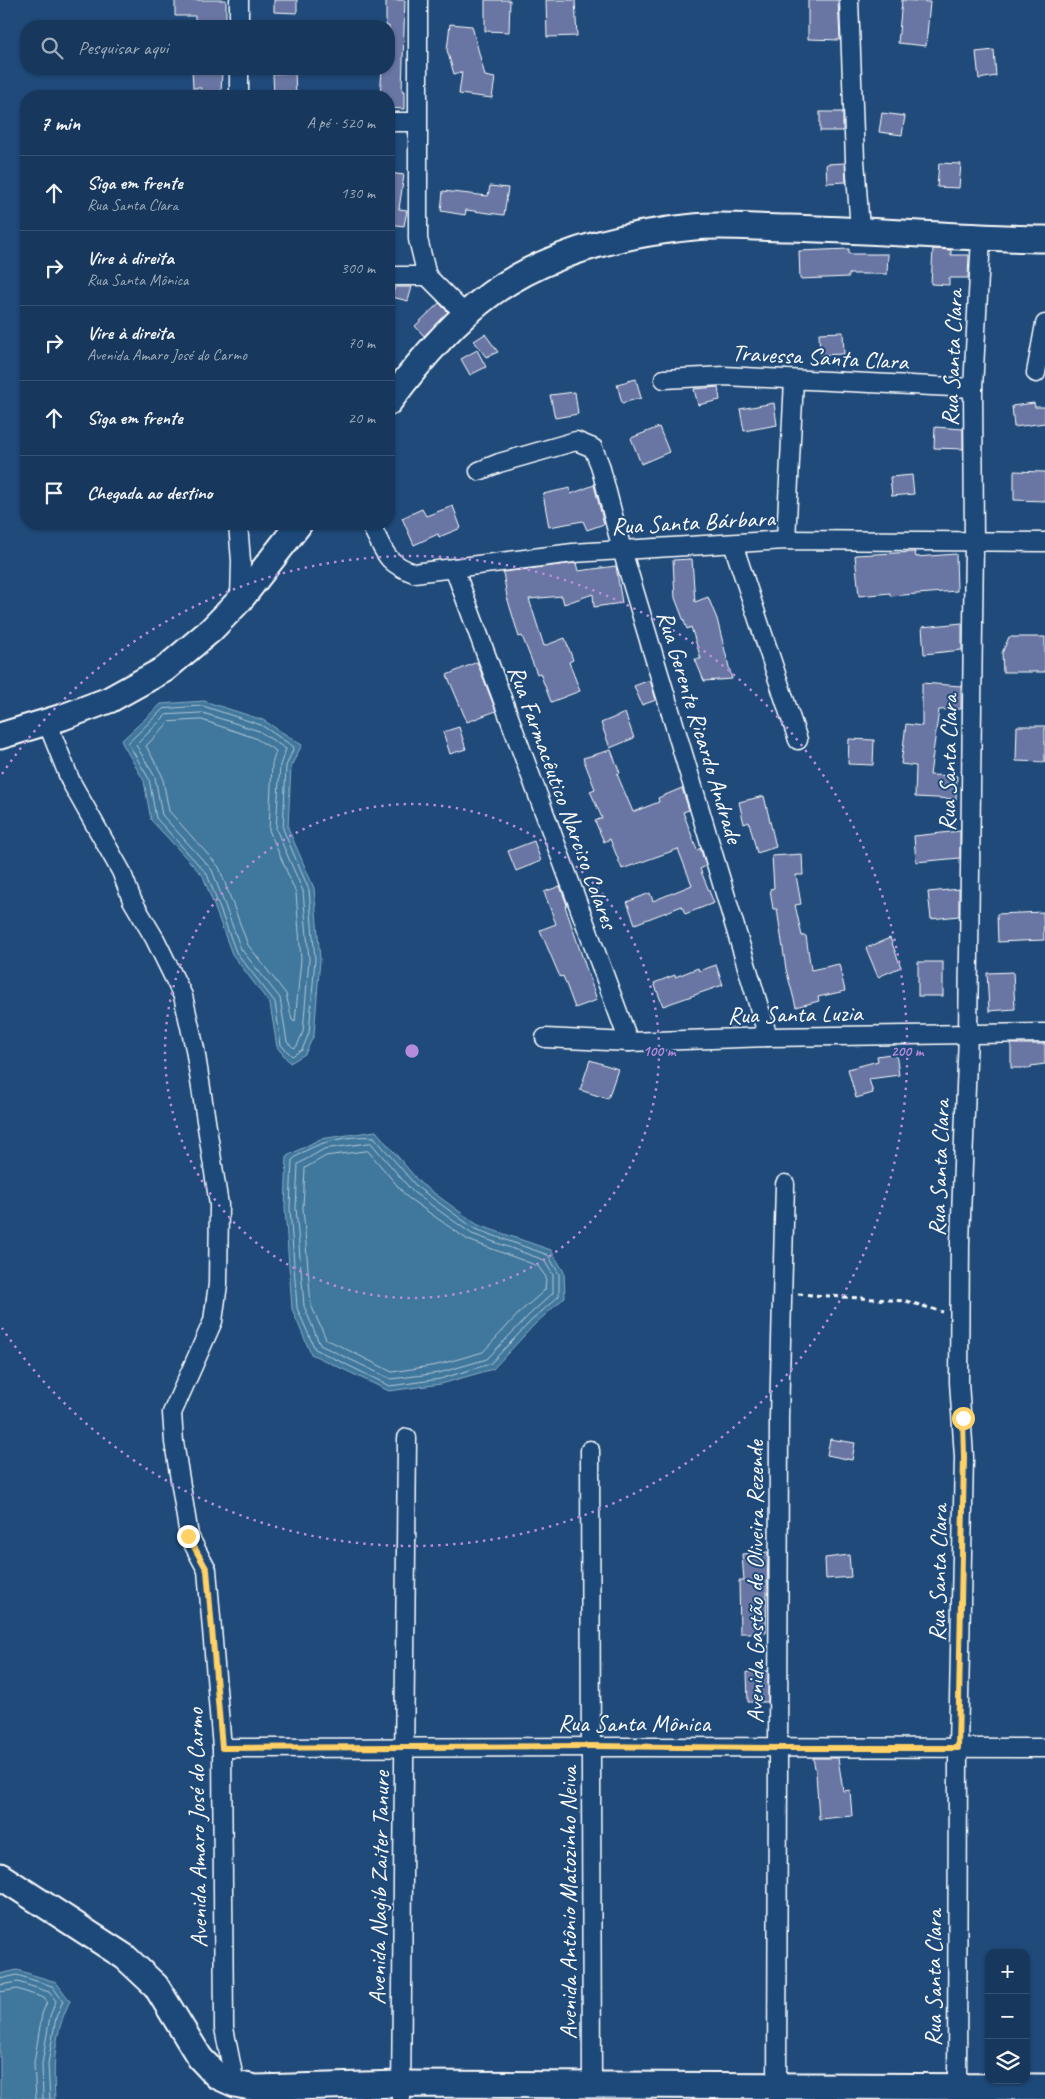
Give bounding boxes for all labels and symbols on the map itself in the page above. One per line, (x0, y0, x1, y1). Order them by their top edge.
street label: Rua Santa Clara (935, 287, 969, 427)
street label: Travessa Santa Clara (731, 337, 910, 377)
street label: Rua Santa Bárbara (611, 503, 777, 541)
street label: Rua Gerente Ricardo Andrade (650, 607, 750, 849)
street label: Rua Farmacêutico Narciso Colares (501, 661, 625, 935)
street label: Rua Santa Clara (932, 692, 964, 832)
street label: Rua Santa Luzia (727, 998, 864, 1030)
centre of rings (403, 1042, 421, 1060)
text: 100 m (643, 1042, 677, 1061)
text: 200 m (891, 1042, 925, 1061)
street label: Rua Santa Clara (922, 1097, 956, 1237)
route start (952, 1407, 975, 1430)
street label: Avenida Gastão de Oliveira Rezende (740, 1438, 770, 1723)
street label: Rua Santa Clara (922, 1502, 954, 1642)
route end (177, 1525, 200, 1548)
street label: Avenida Amaro José do Carmo (180, 1706, 214, 1948)
street label: Rua Santa Mônica (558, 1708, 711, 1738)
street label: Avenida Antônio Matozinho Neiva (553, 1764, 583, 2039)
street label: Avenida Nagib Zaiter Tanure (362, 1769, 396, 2005)
street label: Rua Santa Clara (918, 1907, 948, 2046)

